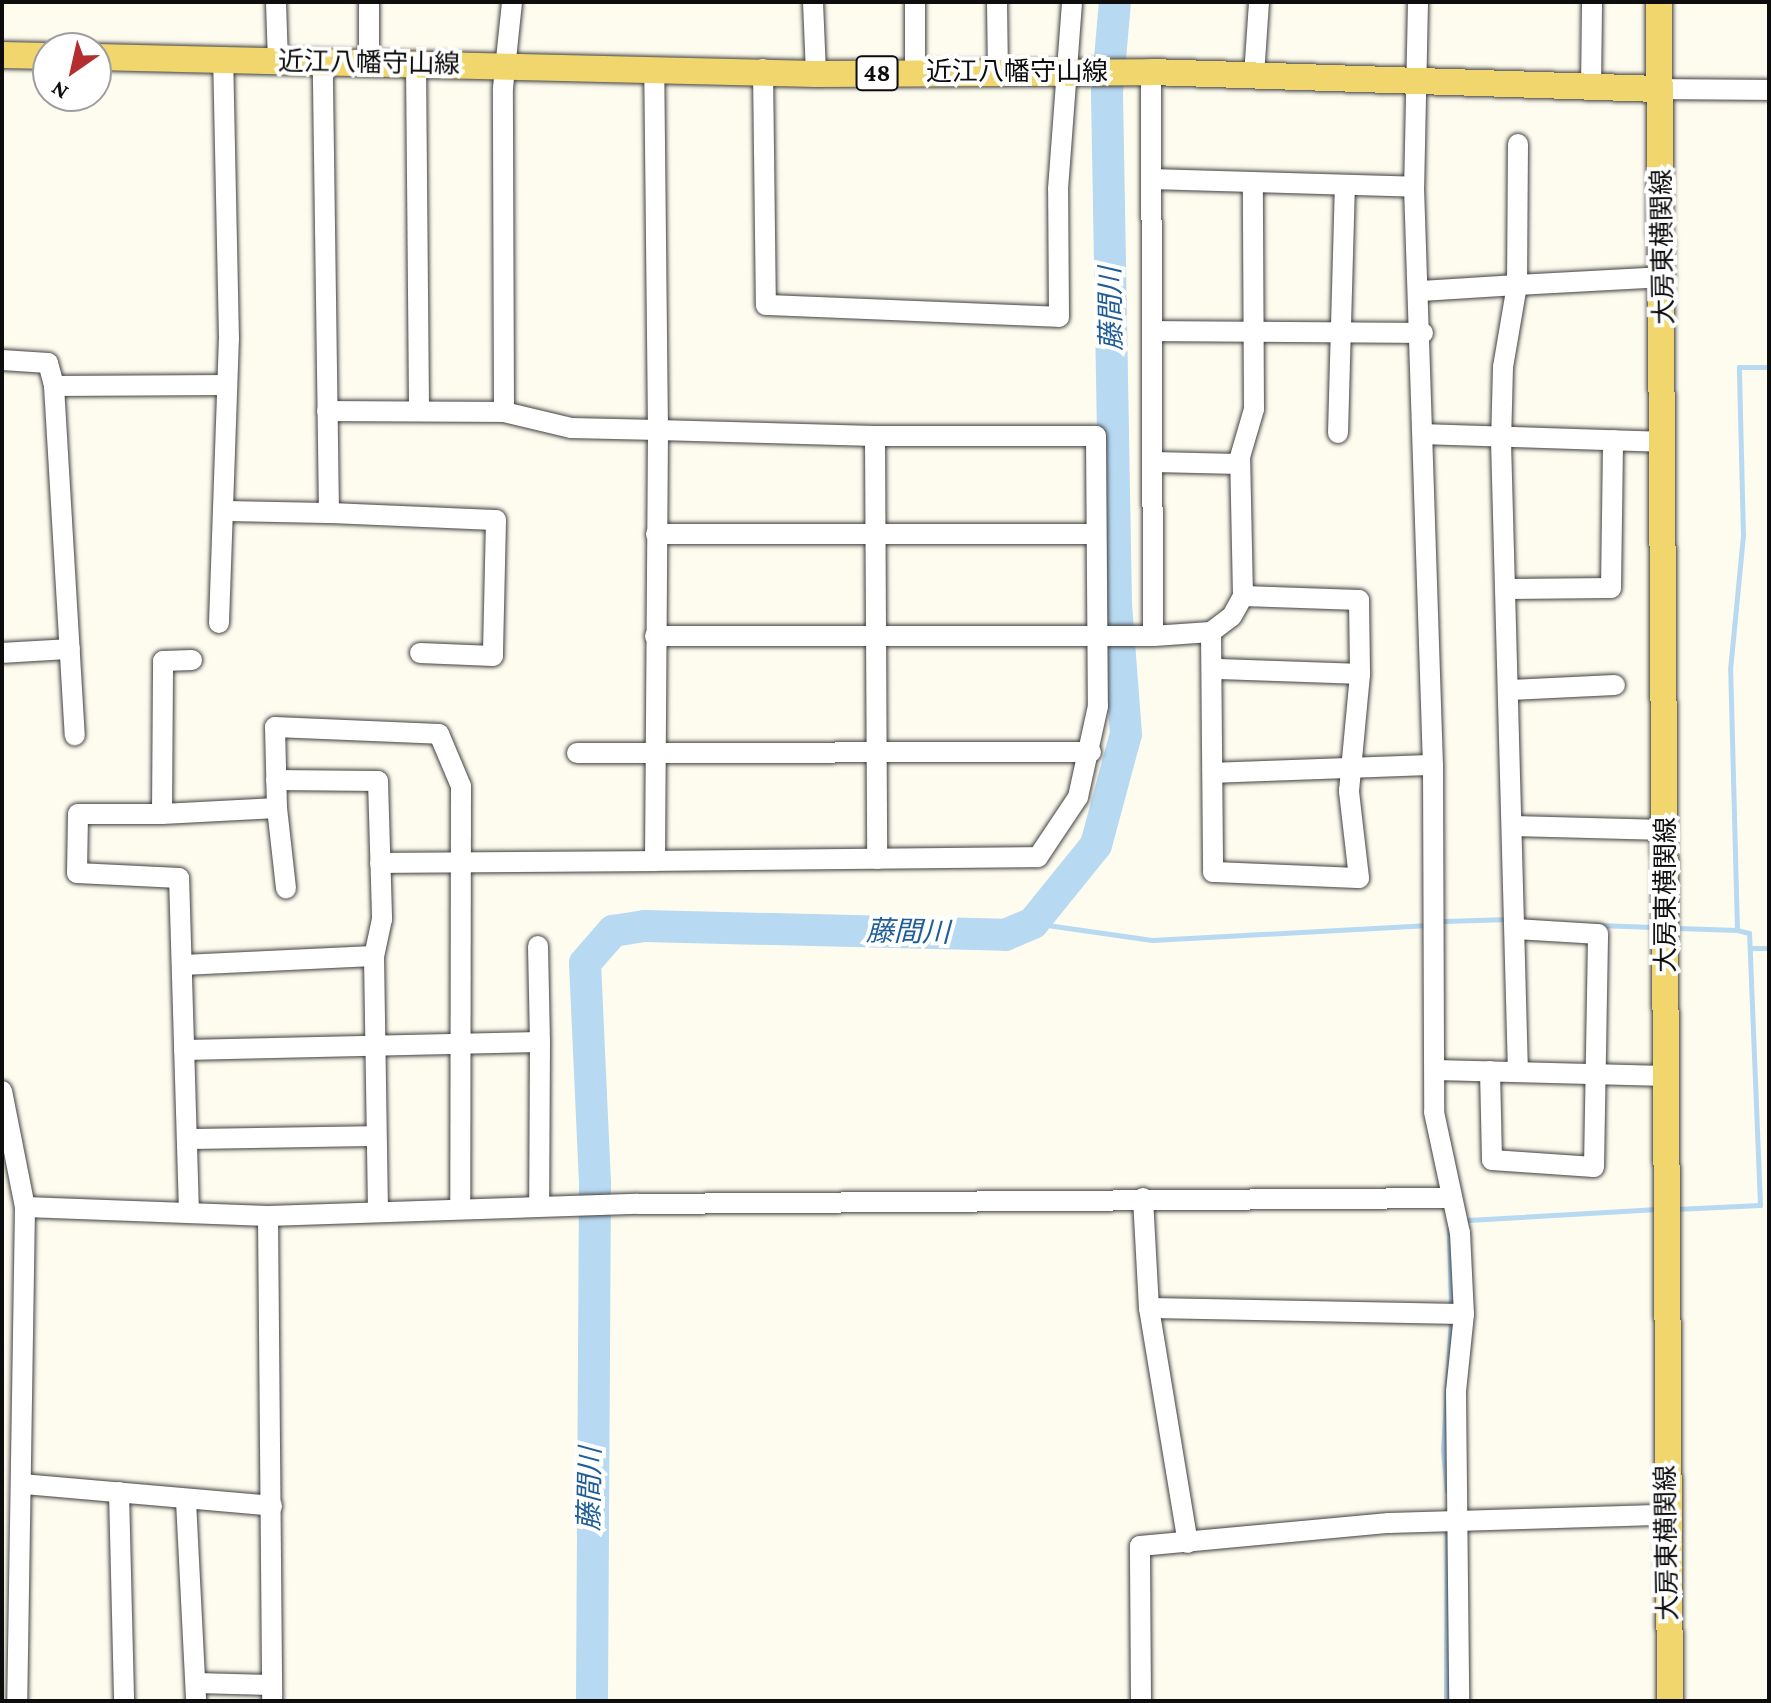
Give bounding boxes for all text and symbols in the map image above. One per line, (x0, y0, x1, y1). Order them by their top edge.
north arrow (32, 32, 112, 112)
street label: 近江八幡守山線 (278, 46, 460, 80)
road number: 48 (855, 53, 899, 93)
street label: 近江八幡守山線 (926, 56, 1108, 88)
text: N (46, 76, 73, 105)
street label: 大房東横関線 (1646, 169, 1680, 325)
water label: 藤間川 (1093, 267, 1129, 351)
street label: 大房東横関線 (1650, 817, 1682, 973)
water label: 藤間川 (866, 914, 950, 950)
water label: 藤間川 (572, 1447, 608, 1531)
street label: 大房東横関線 (1650, 1465, 1684, 1621)

